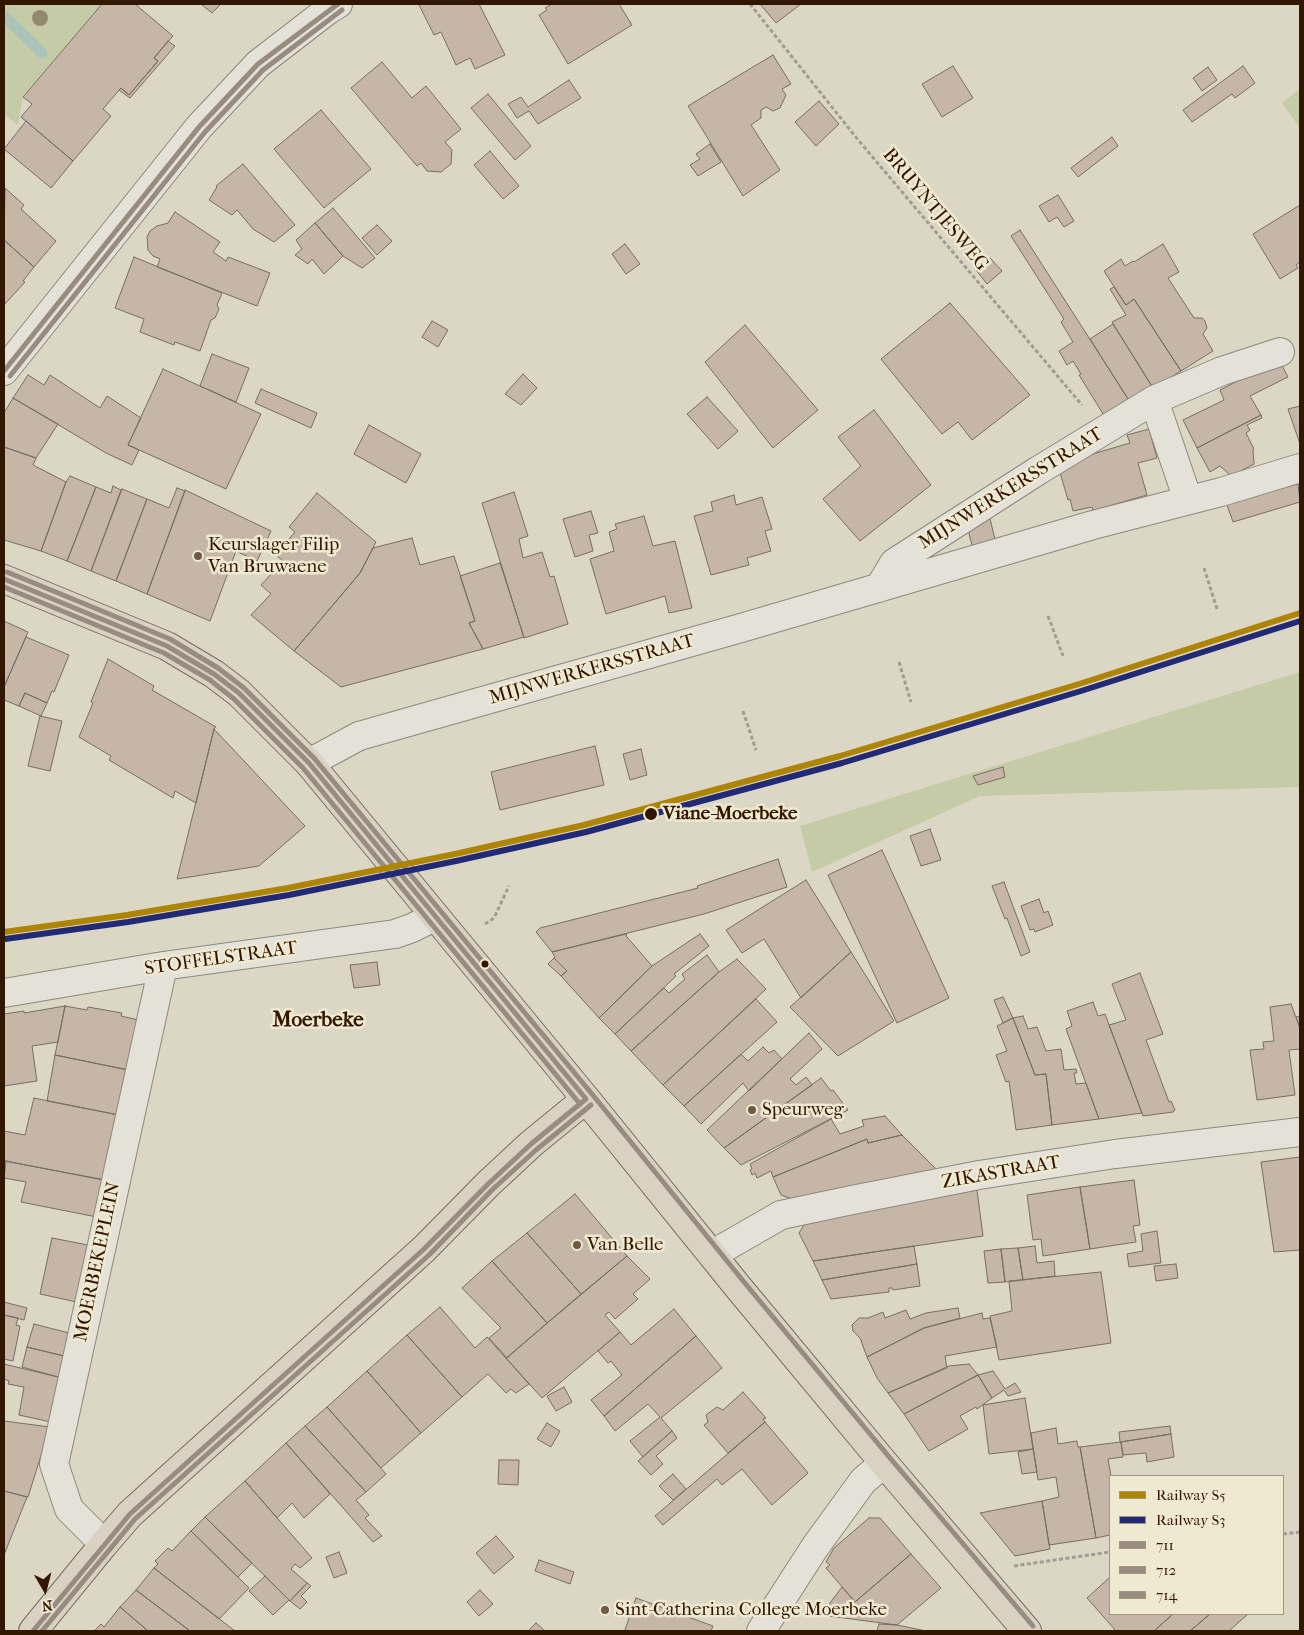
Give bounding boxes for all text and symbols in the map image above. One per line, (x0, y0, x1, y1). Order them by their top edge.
street label: BRUYNTJESWEG (877, 144, 993, 276)
street label: MIJNWERKERSSTRAAT (915, 423, 1107, 555)
place label: Keurslager Filip Van Bruwaene (208, 534, 339, 578)
marker: Keurslager Filip Van Bruwaene (192, 550, 204, 562)
street label: MIJNWERKERSSTRAAT (487, 630, 697, 710)
place label: Viane-Moerbeke (663, 803, 797, 825)
marker: Viane-Moerbeke (643, 806, 659, 822)
street label: STOFFELSTRAAT (143, 937, 299, 981)
unlabelled marker (480, 959, 490, 969)
district label: Moerbeke (272, 1008, 364, 1034)
place label: Speurweg (762, 1099, 844, 1121)
marker: Speurweg (746, 1104, 758, 1116)
street label: ZIKASTRAAT (940, 1151, 1062, 1195)
street label: MOERBEKEPLEIN (70, 1180, 126, 1344)
place label: Van Belle (587, 1234, 664, 1256)
marker: Van Belle (571, 1239, 583, 1251)
legend (1109, 1475, 1284, 1615)
text: Railway S5 (1156, 1486, 1226, 1504)
text: Railway S3 (1156, 1511, 1225, 1529)
text: 711 (1156, 1536, 1174, 1554)
text: 712 (1156, 1561, 1176, 1579)
north arrow (20, 1565, 70, 1615)
text: 714 (1156, 1586, 1177, 1604)
text: N (41, 1596, 54, 1615)
place label: Sint-Catherina College Moerbeke (615, 1599, 887, 1621)
marker: Sint-Catherina College Moerbeke (599, 1604, 611, 1616)

